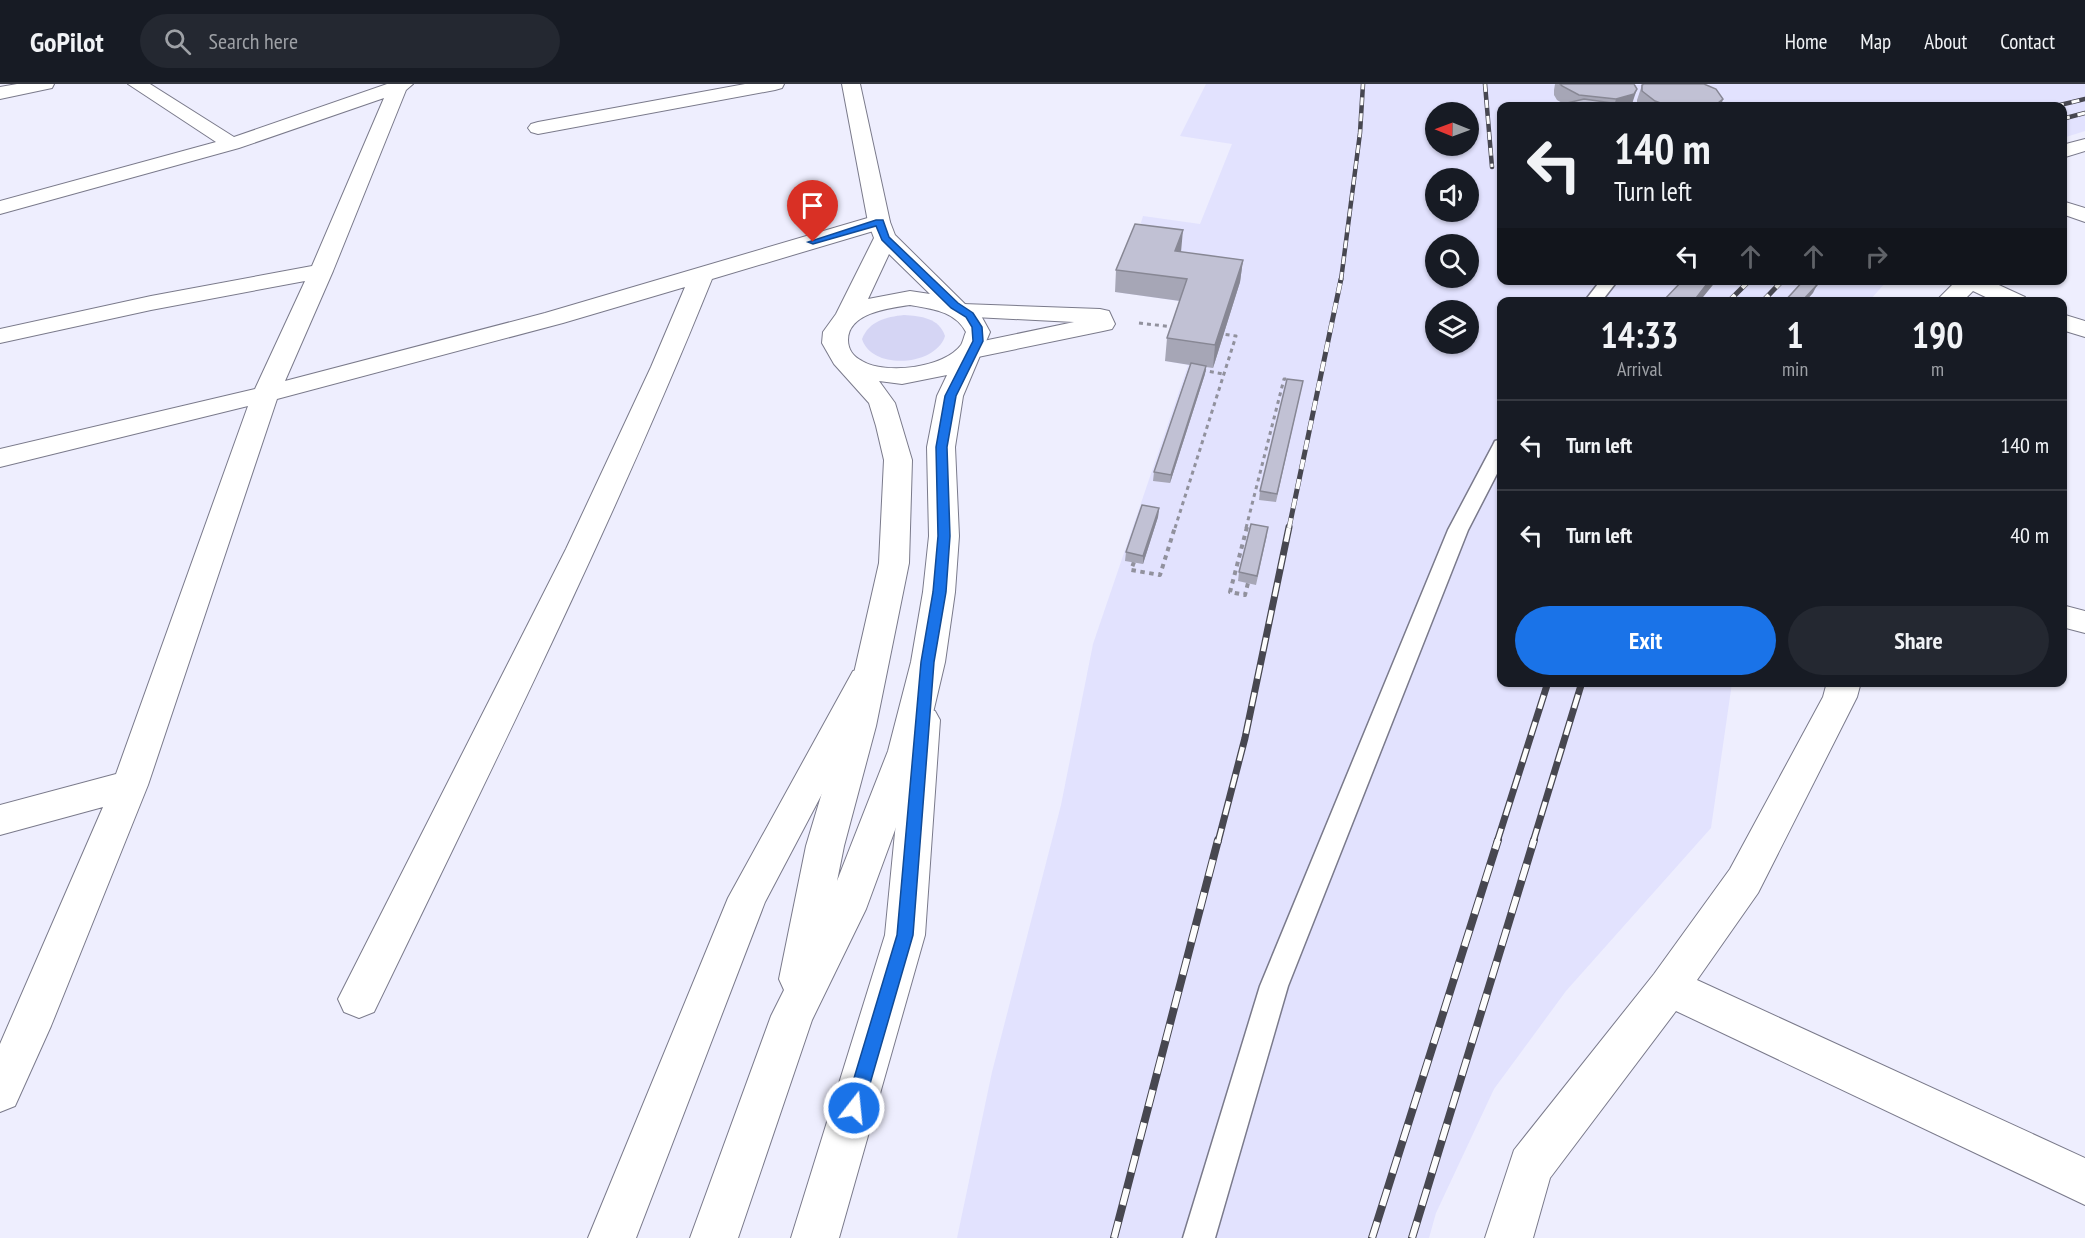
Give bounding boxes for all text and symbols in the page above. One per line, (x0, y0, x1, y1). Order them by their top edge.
search box (140, 14, 560, 68)
text: GoPilot (30, 23, 104, 60)
icon: search (161, 25, 194, 58)
text: Search here (209, 27, 298, 55)
text: Home (1785, 28, 1827, 55)
text: Map (1860, 28, 1891, 55)
text: About (1924, 28, 1967, 55)
text: Contact (2000, 28, 2055, 55)
north arrow (1425, 102, 1479, 156)
map controls (1425, 102, 1479, 354)
text: 140 m (1614, 121, 1711, 176)
icon: left (1515, 126, 1593, 204)
button: sound (1425, 168, 1479, 222)
text: Turn left (1614, 174, 1692, 208)
pin (787, 180, 838, 242)
icon: arrive (796, 189, 829, 222)
button: search (1425, 234, 1479, 288)
icon: left (1671, 240, 1704, 273)
icon: ahead (1734, 240, 1767, 273)
icon: ahead (1797, 240, 1830, 273)
icon: right (1860, 240, 1893, 273)
button: layers (1425, 300, 1479, 354)
text: 14:33 (1601, 311, 1678, 358)
text: 1 (1786, 311, 1804, 358)
text: 190 (1912, 311, 1963, 358)
text: Arrival (1617, 356, 1662, 382)
text: min (1782, 356, 1808, 382)
text: m (1931, 356, 1944, 382)
icon: left (1515, 429, 1548, 462)
text: Turn left (1566, 431, 1632, 459)
text: 140 m (2000, 431, 2049, 459)
icon: left (1515, 519, 1548, 552)
text: Turn left (1566, 521, 1632, 549)
text: 40 m (2010, 521, 2049, 549)
button: Exit (1515, 606, 1776, 675)
button: Share (1788, 606, 2049, 675)
position arrow (822, 1076, 886, 1140)

